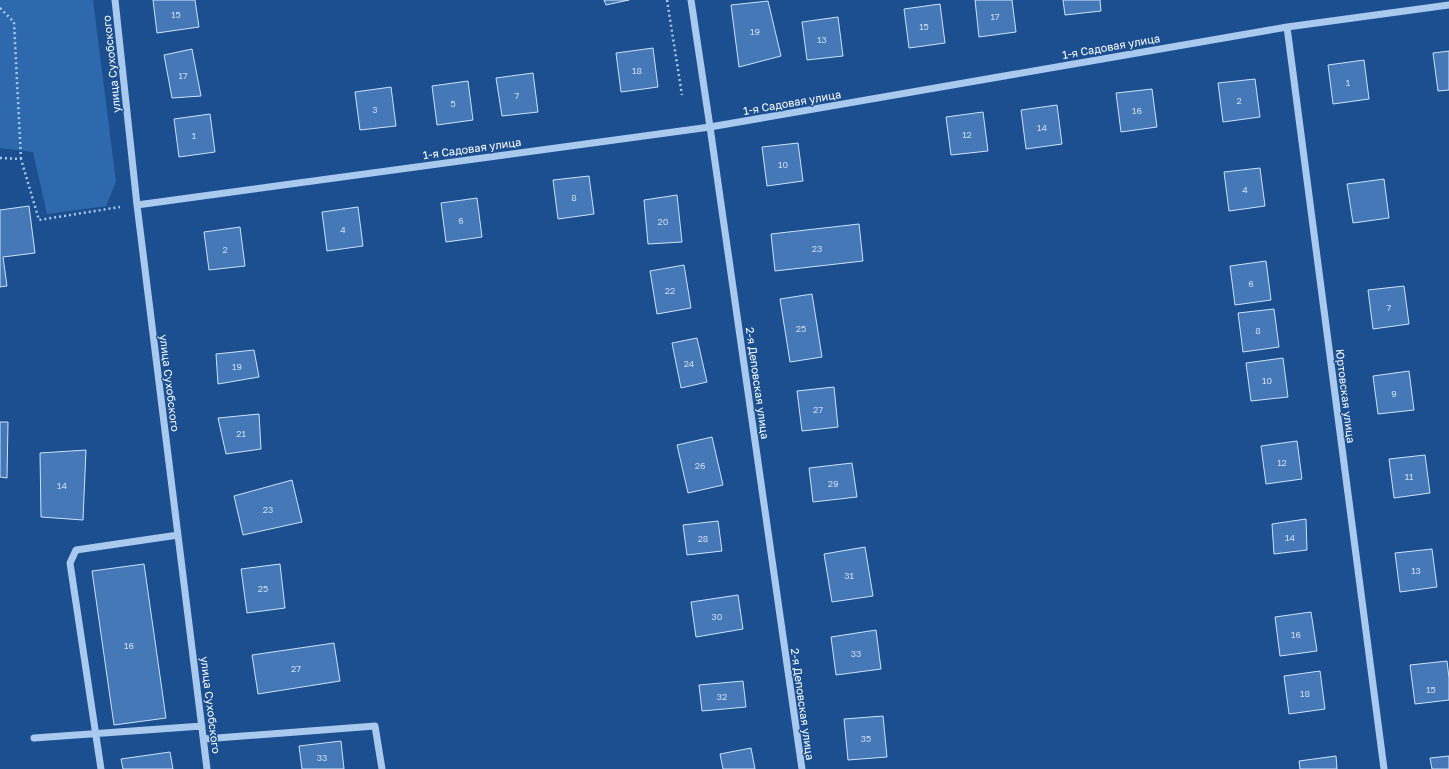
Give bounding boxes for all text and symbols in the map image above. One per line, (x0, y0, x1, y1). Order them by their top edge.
house number: 15 (171, 9, 181, 20)
house number: 17 (990, 11, 1000, 22)
street label: улица Сухобского (99, 14, 123, 113)
house number: 15 (919, 21, 929, 32)
house number: 19 (750, 26, 760, 37)
street label: 1-я Садовая улица (1061, 31, 1161, 61)
house number: 13 (817, 34, 827, 45)
house number: 18 (632, 65, 642, 76)
house number: 17 (178, 70, 188, 81)
house number: 1 (1346, 77, 1351, 88)
street label: 1-я Садовая улица (742, 87, 842, 117)
house number: 7 (515, 90, 520, 101)
house number: 2 (1236, 95, 1242, 106)
house number: 5 (450, 98, 456, 109)
house number: 3 (372, 104, 378, 115)
house number: 16 (1132, 105, 1142, 116)
house number: 14 (1037, 122, 1047, 133)
house number: 12 (962, 129, 972, 140)
house number: 1 (192, 130, 197, 141)
street label: 1-я Садовая улица (422, 135, 522, 161)
house number: 10 (778, 159, 788, 170)
house number: 4 (1242, 184, 1248, 195)
house number: 8 (571, 192, 577, 203)
house number: 6 (458, 215, 464, 226)
house number: 20 (658, 216, 669, 227)
house number: 4 (340, 224, 346, 235)
house number: 23 (812, 243, 822, 254)
house number: 2 (222, 244, 228, 255)
house number: 6 (1248, 278, 1254, 289)
house number: 22 (665, 285, 675, 296)
house number: 7 (1387, 302, 1392, 313)
house number: 25 (796, 323, 806, 334)
house number: 8 (1255, 325, 1261, 336)
street label: 2-я Деповская улица (744, 326, 772, 440)
street label: улица Сухобского (158, 334, 182, 433)
street label: Юртовская улица (1334, 348, 1358, 444)
house number: 24 (684, 358, 695, 369)
house number: 19 (232, 361, 242, 372)
house number: 10 (1262, 375, 1272, 386)
house number: 9 (1391, 388, 1397, 399)
house number: 27 (813, 404, 823, 415)
house number: 21 (236, 428, 246, 439)
house number: 12 (1277, 457, 1287, 468)
house number: 26 (695, 460, 705, 471)
house number: 11 (1405, 471, 1414, 482)
house number: 29 (828, 478, 838, 489)
house number: 14 (57, 480, 67, 491)
house number: 23 (263, 504, 273, 515)
house number: 14 (1285, 532, 1295, 543)
house number: 28 (698, 533, 708, 544)
house number: 13 (1411, 565, 1421, 576)
house number: 31 (844, 570, 854, 581)
house number: 25 (258, 583, 268, 594)
house number: 30 (712, 611, 723, 622)
house number: 16 (1291, 629, 1301, 640)
house number: 16 (124, 640, 134, 651)
street label: 2-я Деповская улица (789, 647, 817, 761)
house number: 33 (851, 648, 861, 659)
street label: улица Сухобского (199, 656, 223, 755)
house number: 27 (291, 663, 301, 674)
house number: 15 (1426, 684, 1436, 695)
house number: 18 (1300, 688, 1310, 699)
house number: 32 (717, 691, 727, 702)
house number: 35 (861, 733, 871, 744)
house number: 33 (317, 752, 327, 763)

